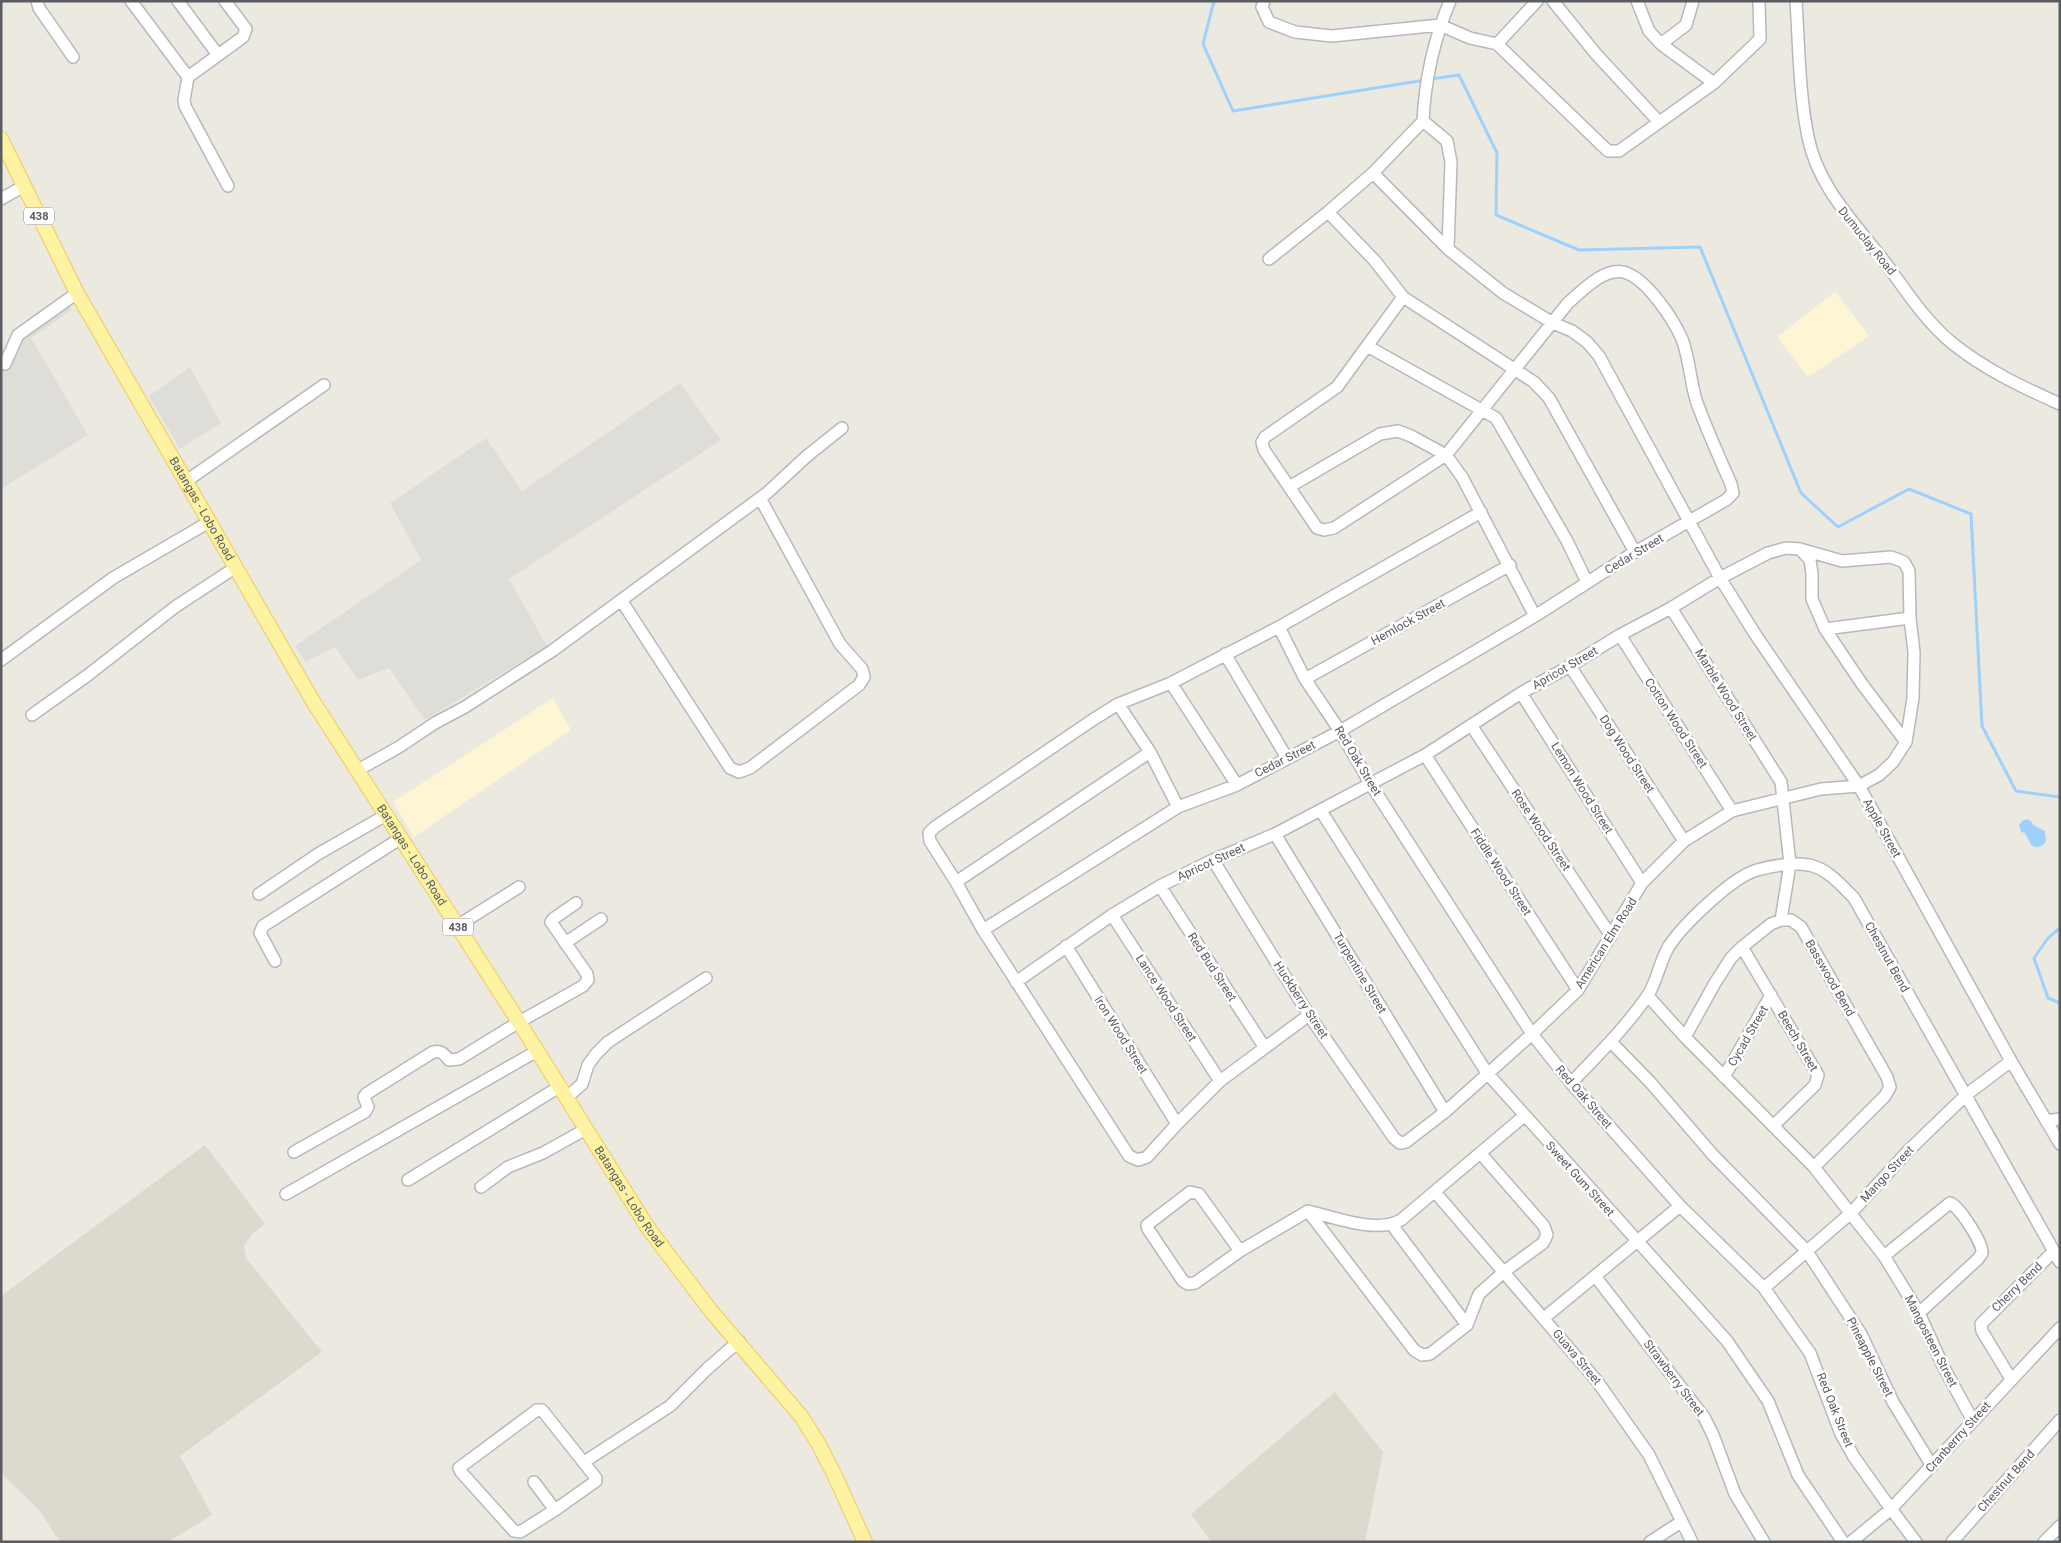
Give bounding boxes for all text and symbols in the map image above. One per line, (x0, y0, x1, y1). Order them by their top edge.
street label: Dumuclay Road (1835, 204, 1899, 278)
road number: 438 (24, 208, 54, 225)
street label: Batangas - Lobo Road (166, 455, 237, 563)
street label: Cedar Street (1602, 531, 1666, 577)
street label: Hemlock Street (1369, 596, 1447, 648)
street label: Apricot Street (1530, 644, 1600, 692)
street label: Marble Wood Street (1692, 647, 1760, 744)
street label: Cotton Wood Street (1642, 675, 1710, 771)
street label: Dog Wood Street (1597, 712, 1657, 796)
street label: Red Oak Street (1332, 724, 1384, 799)
street label: Cedar Street (1252, 738, 1318, 780)
street label: Lemon Wood Street (1548, 740, 1616, 836)
street label: Rose Wood Street (1509, 787, 1573, 873)
street label: Apple Street (1860, 796, 1904, 860)
street label: Batangas - Lobo Road (374, 802, 449, 908)
street label: Fiddle Wood Street (1468, 826, 1534, 918)
street label: Apricot Street (1175, 840, 1247, 884)
street label: American Elm Road (1572, 895, 1640, 991)
road number: 438 (443, 919, 473, 936)
street label: Chestnut Bend (1862, 919, 1912, 995)
street label: Red Bud Street (1185, 930, 1239, 1004)
street label: Turpentine Street (1330, 930, 1390, 1016)
street label: Basswood Bend (1802, 937, 1858, 1019)
street label: Lance Wood Street (1133, 952, 1199, 1044)
street label: Huckberry Street (1271, 959, 1331, 1041)
street label: Iron Wood Street (1091, 993, 1151, 1077)
street label: Cycad Street (1725, 1003, 1771, 1069)
street label: Beech Street (1775, 1008, 1821, 1074)
street label: Red Oak Street (1553, 1063, 1615, 1131)
street label: Sweet Gum Street (1543, 1139, 1617, 1219)
street label: Mango Street (1857, 1143, 1917, 1205)
street label: Batangas - Lobo Road (592, 1144, 667, 1250)
street label: Cherry Bend (1989, 1259, 2045, 1315)
street label: Mangosteen Street (1902, 1293, 1960, 1389)
street label: Pineapple Street (1844, 1315, 1896, 1399)
street label: Guava Street (1550, 1326, 1604, 1388)
street label: Strawberry Street (1641, 1337, 1707, 1419)
street label: Red Oak Street (1814, 1371, 1856, 1449)
street label: Cranberrry Street (1923, 1399, 1994, 1475)
street label: Chestnut Bend (1975, 1447, 2037, 1515)

